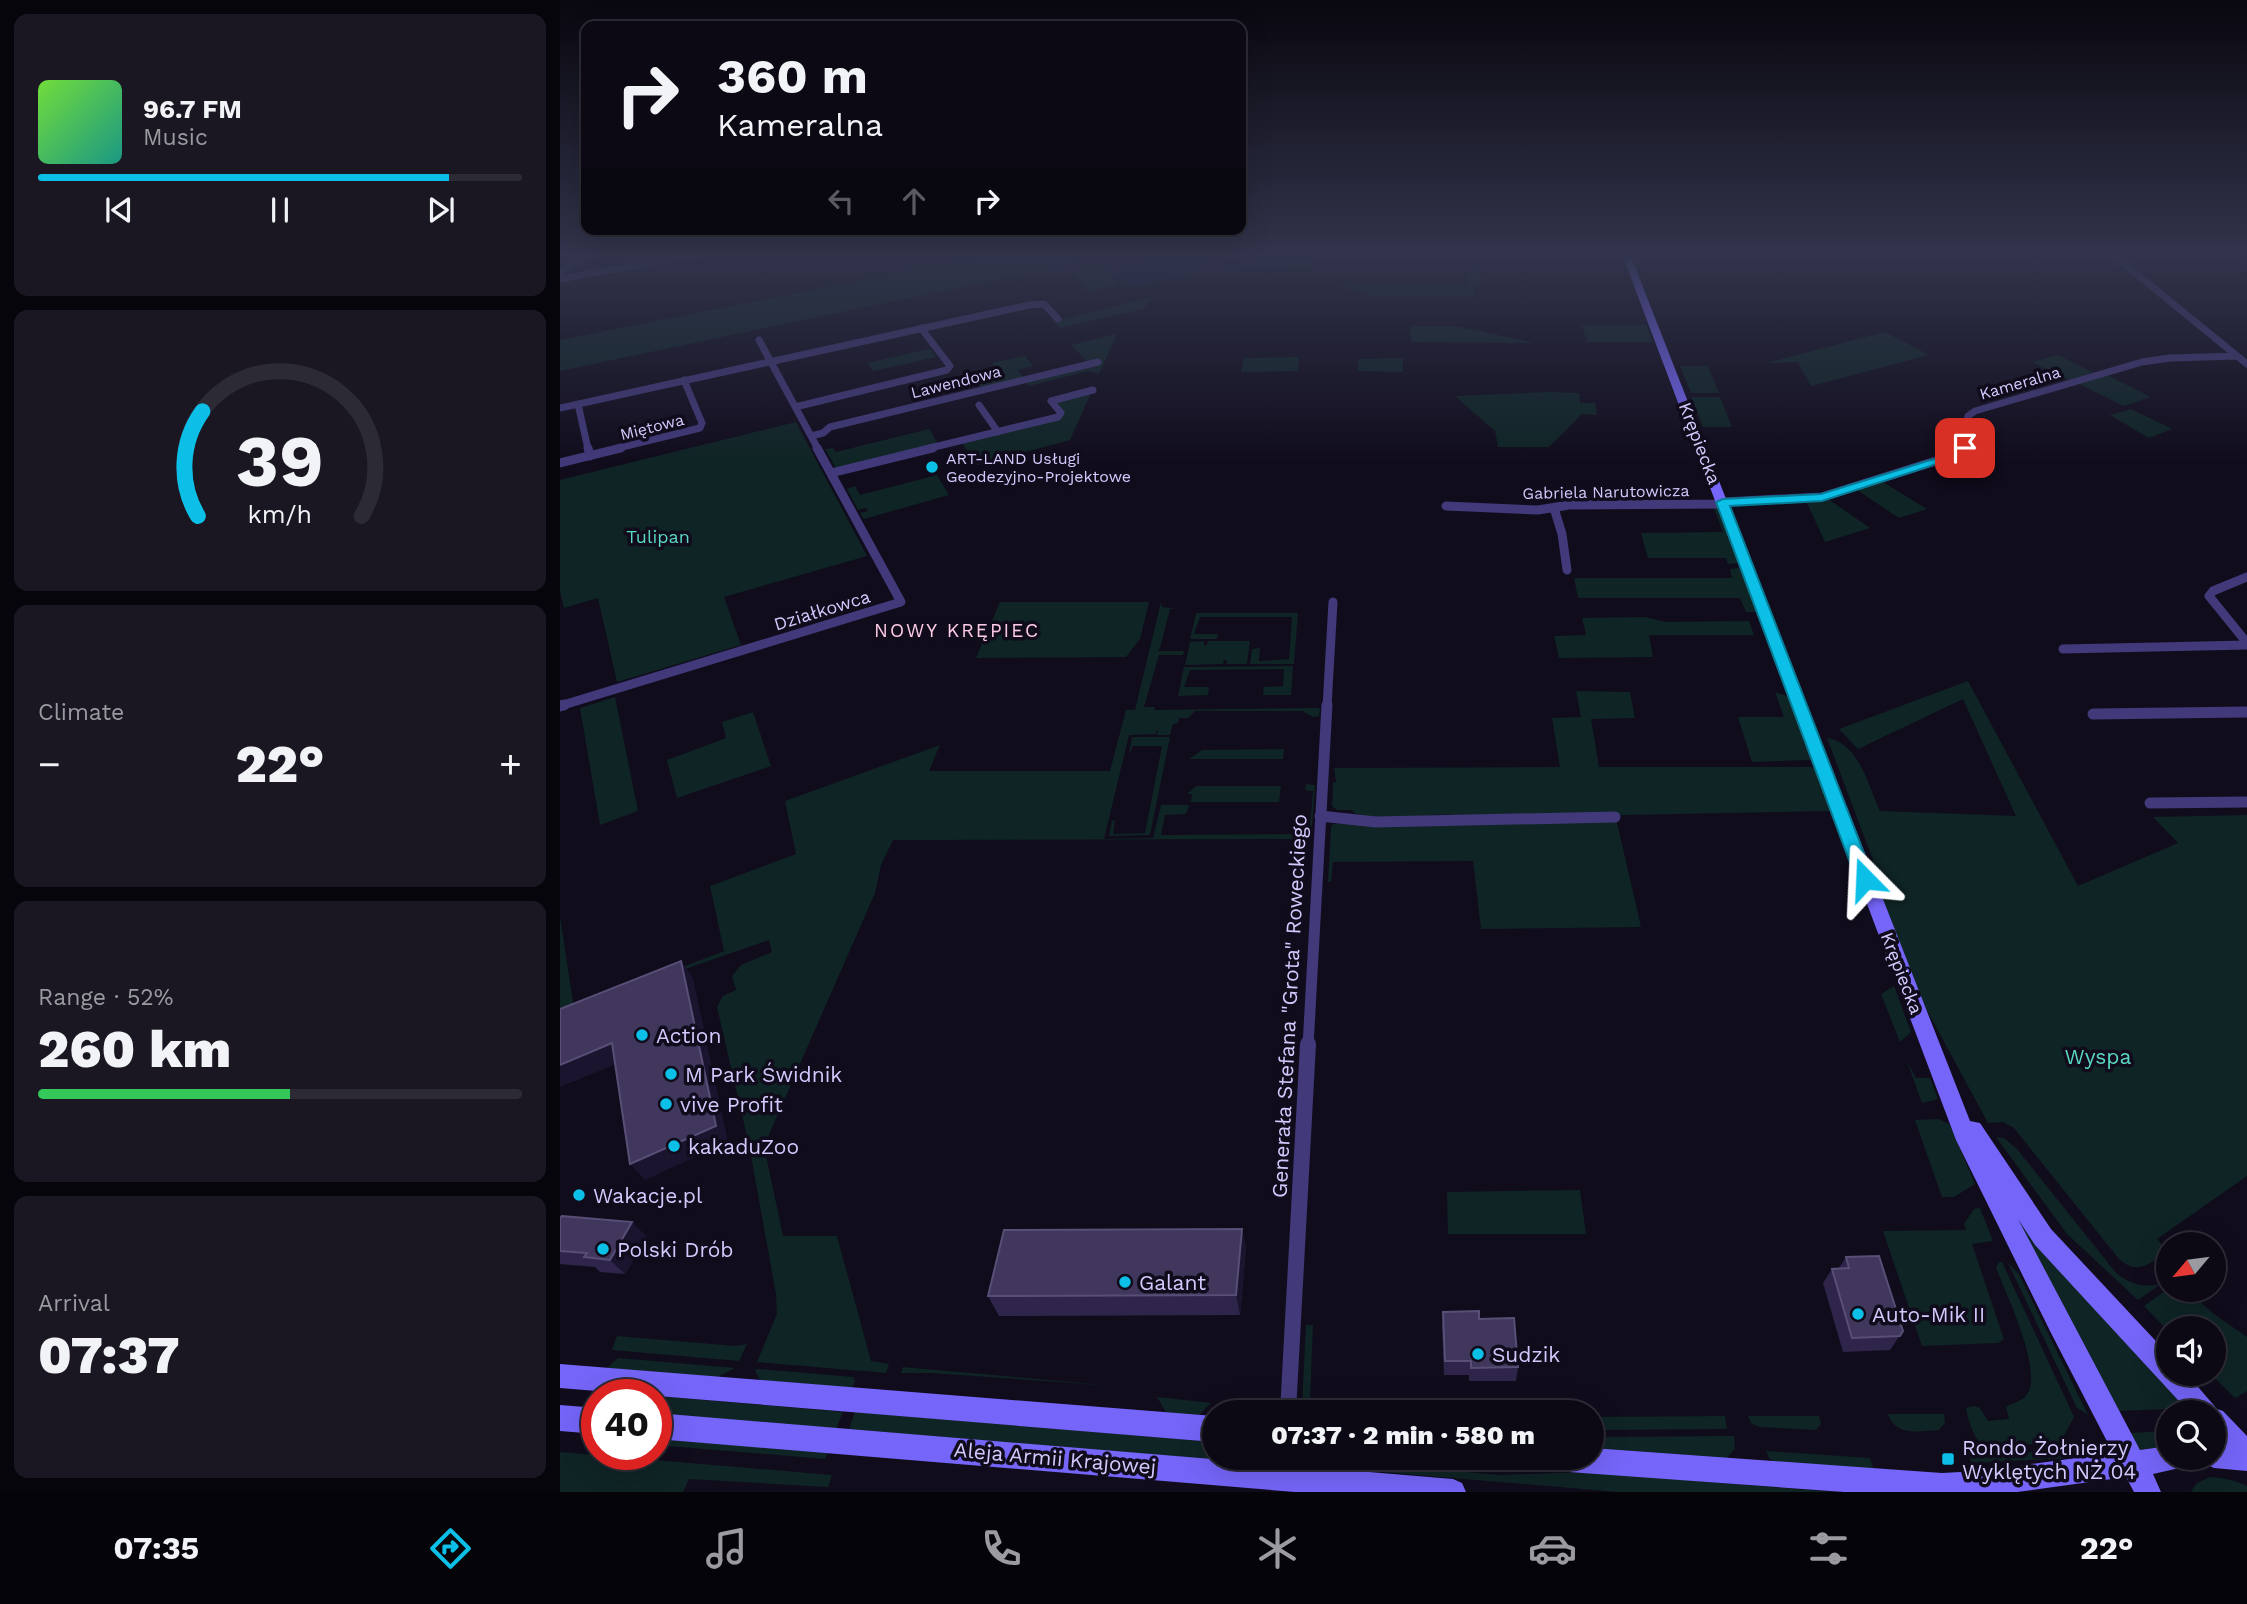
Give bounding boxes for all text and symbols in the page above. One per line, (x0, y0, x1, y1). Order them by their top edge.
text: 360 m (717, 47, 868, 105)
icon: right (602, 49, 693, 140)
text: 96.7 FM (143, 94, 242, 124)
text: Kameralna (717, 106, 883, 144)
text: Music (143, 124, 208, 151)
icon: left (822, 182, 860, 220)
icon: ahead (895, 182, 933, 220)
icon: right (968, 182, 1006, 220)
icon: previous (100, 191, 138, 229)
icon: pause (261, 191, 299, 229)
icon: next (422, 191, 460, 229)
street label: Lawendowa (909, 362, 1003, 402)
street label: Kameralna (1977, 362, 2063, 404)
street label: Krępiecka (1675, 399, 1725, 487)
street label: Miętowa (618, 410, 686, 444)
pin (1935, 418, 1995, 478)
text: 39 (236, 419, 324, 505)
icon: arrive (1946, 429, 1984, 467)
place label: ART-LAND Usługi Geodezyjno-Projektowe (946, 449, 1131, 486)
marker: ART-LAND Usługi Geodezyjno-Projektowe (924, 459, 940, 475)
street label: Gabriela Narutowicza (1522, 481, 1690, 503)
text: km/h (248, 500, 312, 529)
park label: Tulipan (626, 526, 690, 547)
street label: Działkowca (771, 585, 873, 635)
district label: NOWY KRĘPIEC (874, 619, 1040, 642)
text: Climate (38, 699, 124, 726)
text: 22° (236, 734, 324, 795)
text: − (38, 742, 61, 786)
text: + (499, 742, 522, 786)
street label: Generała Stefana "Grota" Roweckiego (1266, 813, 1312, 1199)
position arrow (1828, 842, 1902, 916)
street label: Krępiecka (1877, 929, 1927, 1017)
text: Range · 52% (38, 984, 173, 1011)
text: 260 km (38, 1019, 231, 1080)
place label: Action (656, 1023, 721, 1048)
marker: Action (634, 1027, 650, 1043)
park label: Wyspa (2065, 1044, 2132, 1069)
place label: M Park Świdnik (685, 1062, 842, 1087)
marker: M Park Świdnik (663, 1066, 679, 1082)
place label: vive Profit (680, 1092, 783, 1117)
marker: vive Profit (658, 1096, 674, 1112)
place label: kakaduZoo (688, 1134, 799, 1159)
marker: kakaduZoo (666, 1138, 682, 1154)
place label: Wakacje.pl (593, 1183, 703, 1208)
marker: Wakacje.pl (571, 1187, 587, 1203)
north arrow (2156, 1232, 2226, 1302)
map controls (2156, 1232, 2226, 1470)
place label: Polski Drób (617, 1237, 733, 1262)
marker: Polski Drób (595, 1241, 611, 1257)
place label: Galant (1139, 1270, 1206, 1295)
marker: Galant (1117, 1274, 1133, 1290)
text: Arrival (38, 1290, 110, 1317)
place label: Auto-Mik II (1872, 1302, 1985, 1327)
marker: Auto-Mik II (1850, 1306, 1866, 1322)
button: sound (2156, 1316, 2226, 1386)
text: 07:37 (38, 1325, 180, 1386)
place label: Sudzik (1492, 1342, 1560, 1367)
marker: Sudzik (1470, 1346, 1486, 1362)
speed limit sign: 40 (581, 1379, 672, 1470)
button: search (2156, 1400, 2226, 1470)
text: 07:37 · 2 min · 580 m (1271, 1420, 1535, 1450)
place label: Rondo Żołnierzy Wyklętych NŻ 04 (1962, 1435, 2136, 1484)
street label: Aleja Armii Krajowej (953, 1437, 1157, 1479)
marker: Rondo Żołnierzy Wyklętych NŻ 04 (1940, 1451, 1956, 1467)
icon: directions (426, 1524, 475, 1573)
icon: music (702, 1524, 751, 1573)
icon: phone (977, 1524, 1026, 1573)
icon: climate (1253, 1524, 1302, 1573)
icon: car (1528, 1524, 1577, 1573)
icon: filters (1804, 1524, 1853, 1573)
text: 07:35 (113, 1529, 199, 1567)
text: 22° (2080, 1529, 2134, 1567)

